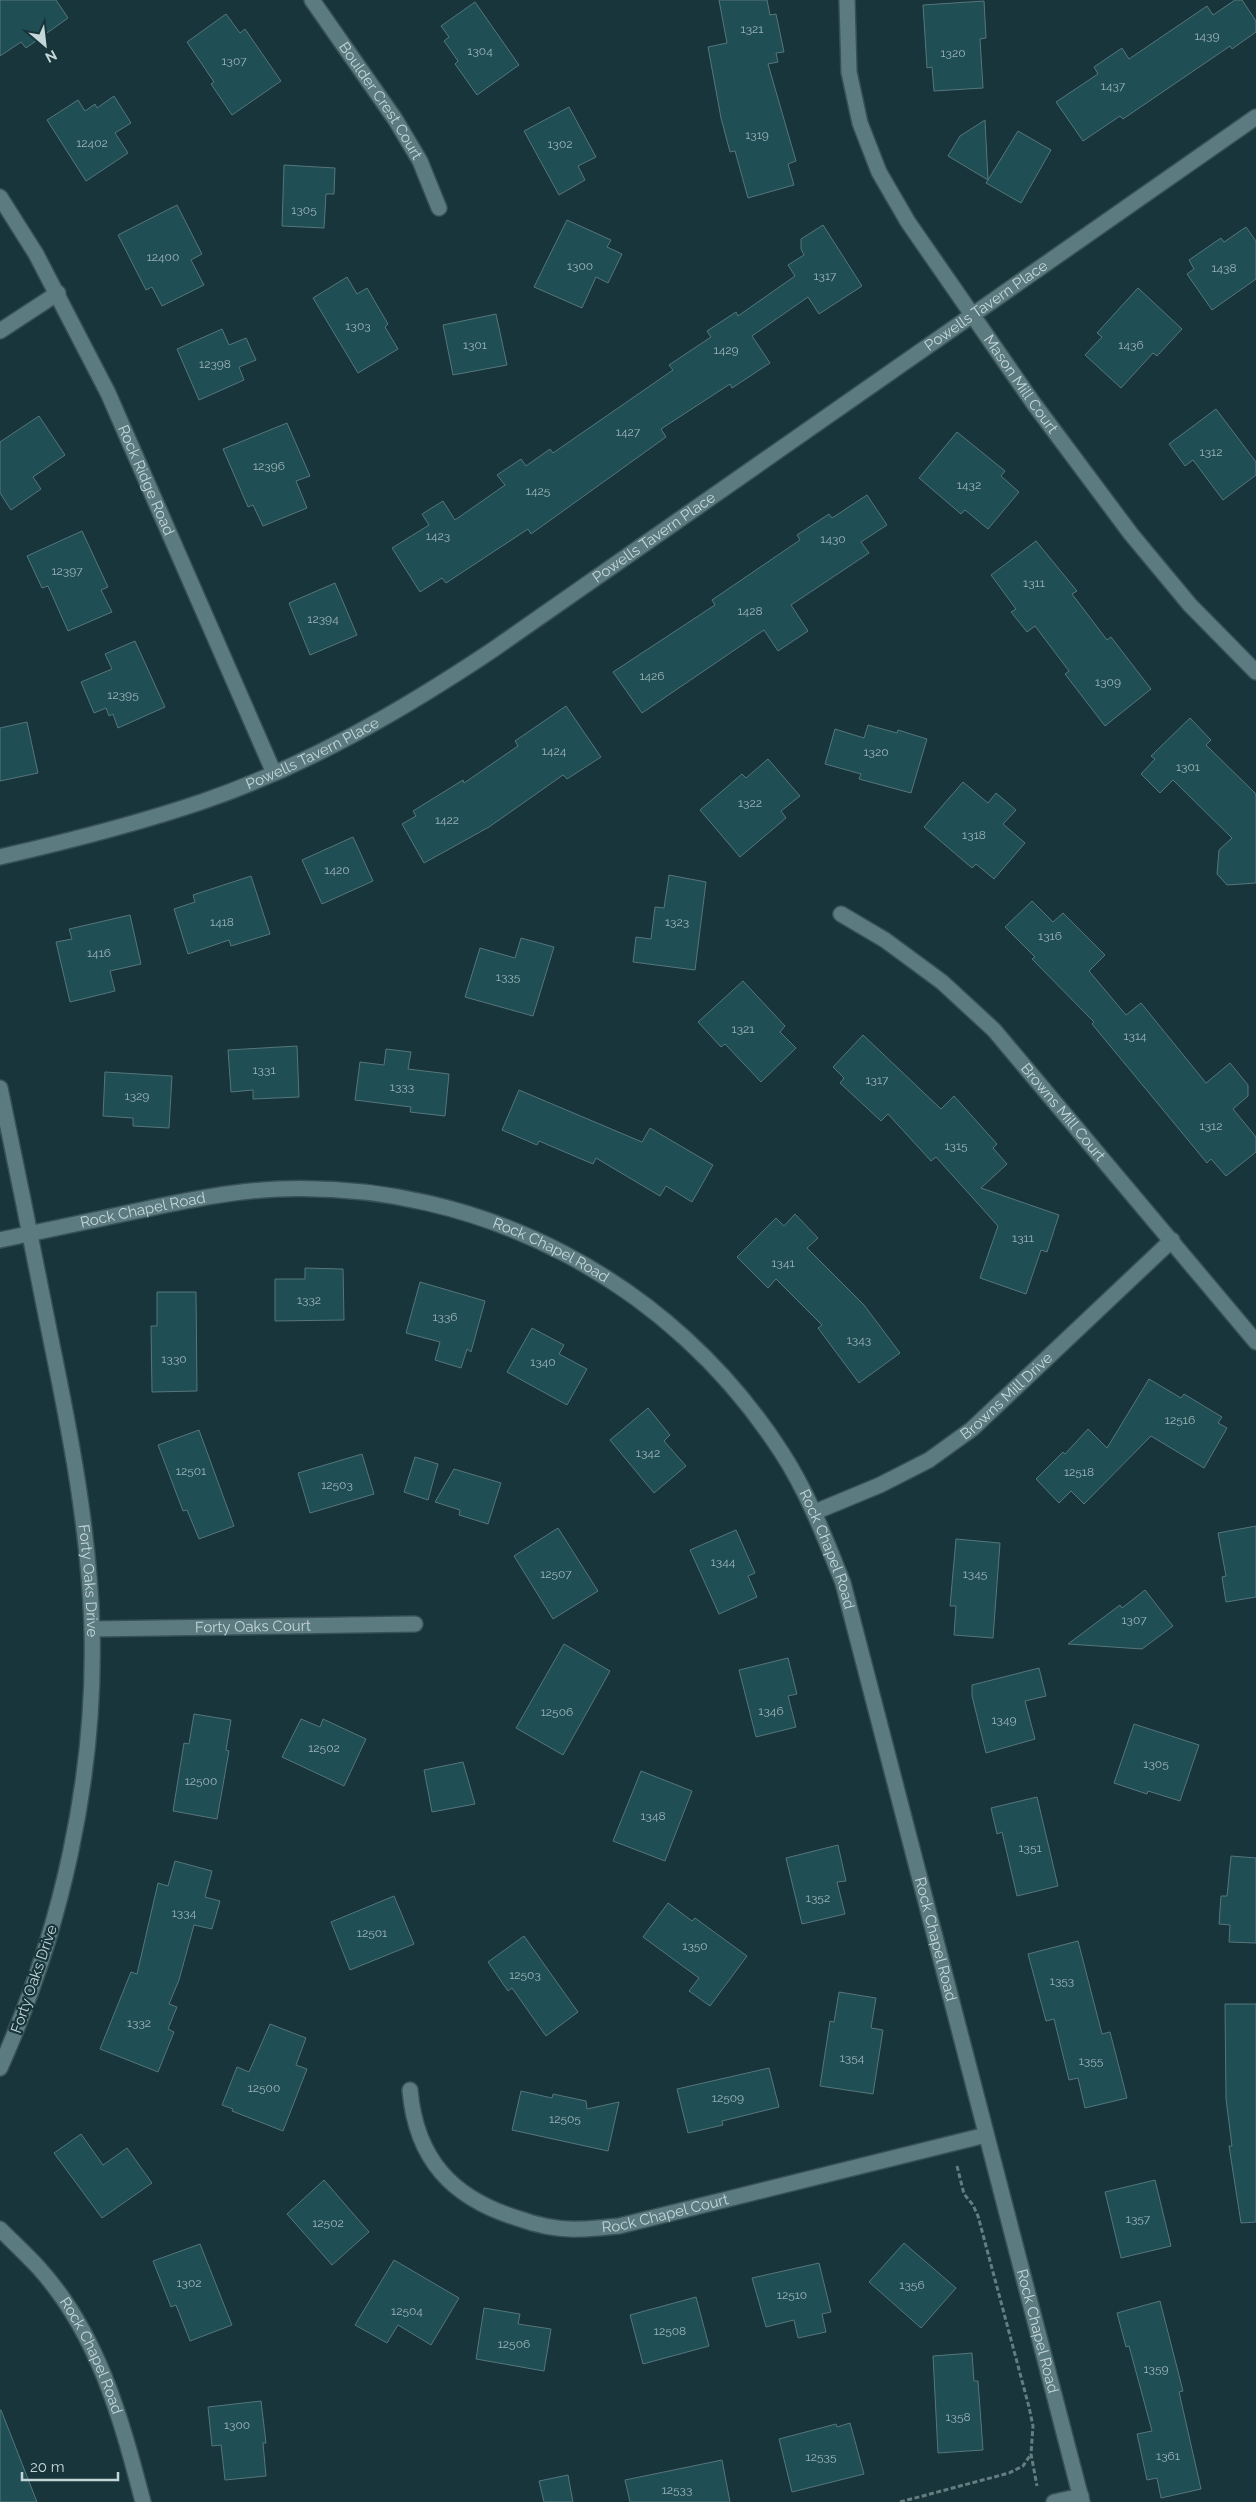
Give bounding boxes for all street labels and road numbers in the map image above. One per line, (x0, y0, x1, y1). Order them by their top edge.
street label: Boulder Crest Court (335, 39, 426, 163)
street label: Powells Tavern Place (921, 256, 1051, 355)
street label: Mason Mill Court (980, 331, 1062, 437)
street label: Rock Ridge Road (114, 422, 178, 538)
street label: Powells Tavern Place (589, 488, 719, 587)
street label: Powells Tavern Place (243, 713, 382, 793)
street label: Browns Mill Court (1017, 1060, 1109, 1165)
street label: Rock Chapel Road (79, 1189, 207, 1232)
street label: Rock Chapel Road (490, 1214, 612, 1286)
street label: Browns Mill Drive (957, 1349, 1056, 1443)
street label: Rock Chapel Road (795, 1486, 858, 1611)
street label: Forty Oaks Drive (75, 1523, 101, 1638)
street label: Forty Oaks Court (195, 1617, 311, 1636)
street label: Rock Chapel Road (911, 1875, 960, 2003)
street label: Forty Oaks Drive (7, 1922, 61, 2035)
street label: Rock Chapel Court (601, 2190, 730, 2237)
street label: Rock Chapel Road (1013, 2267, 1062, 2395)
street label: Rock Chapel Road (56, 2294, 126, 2416)

